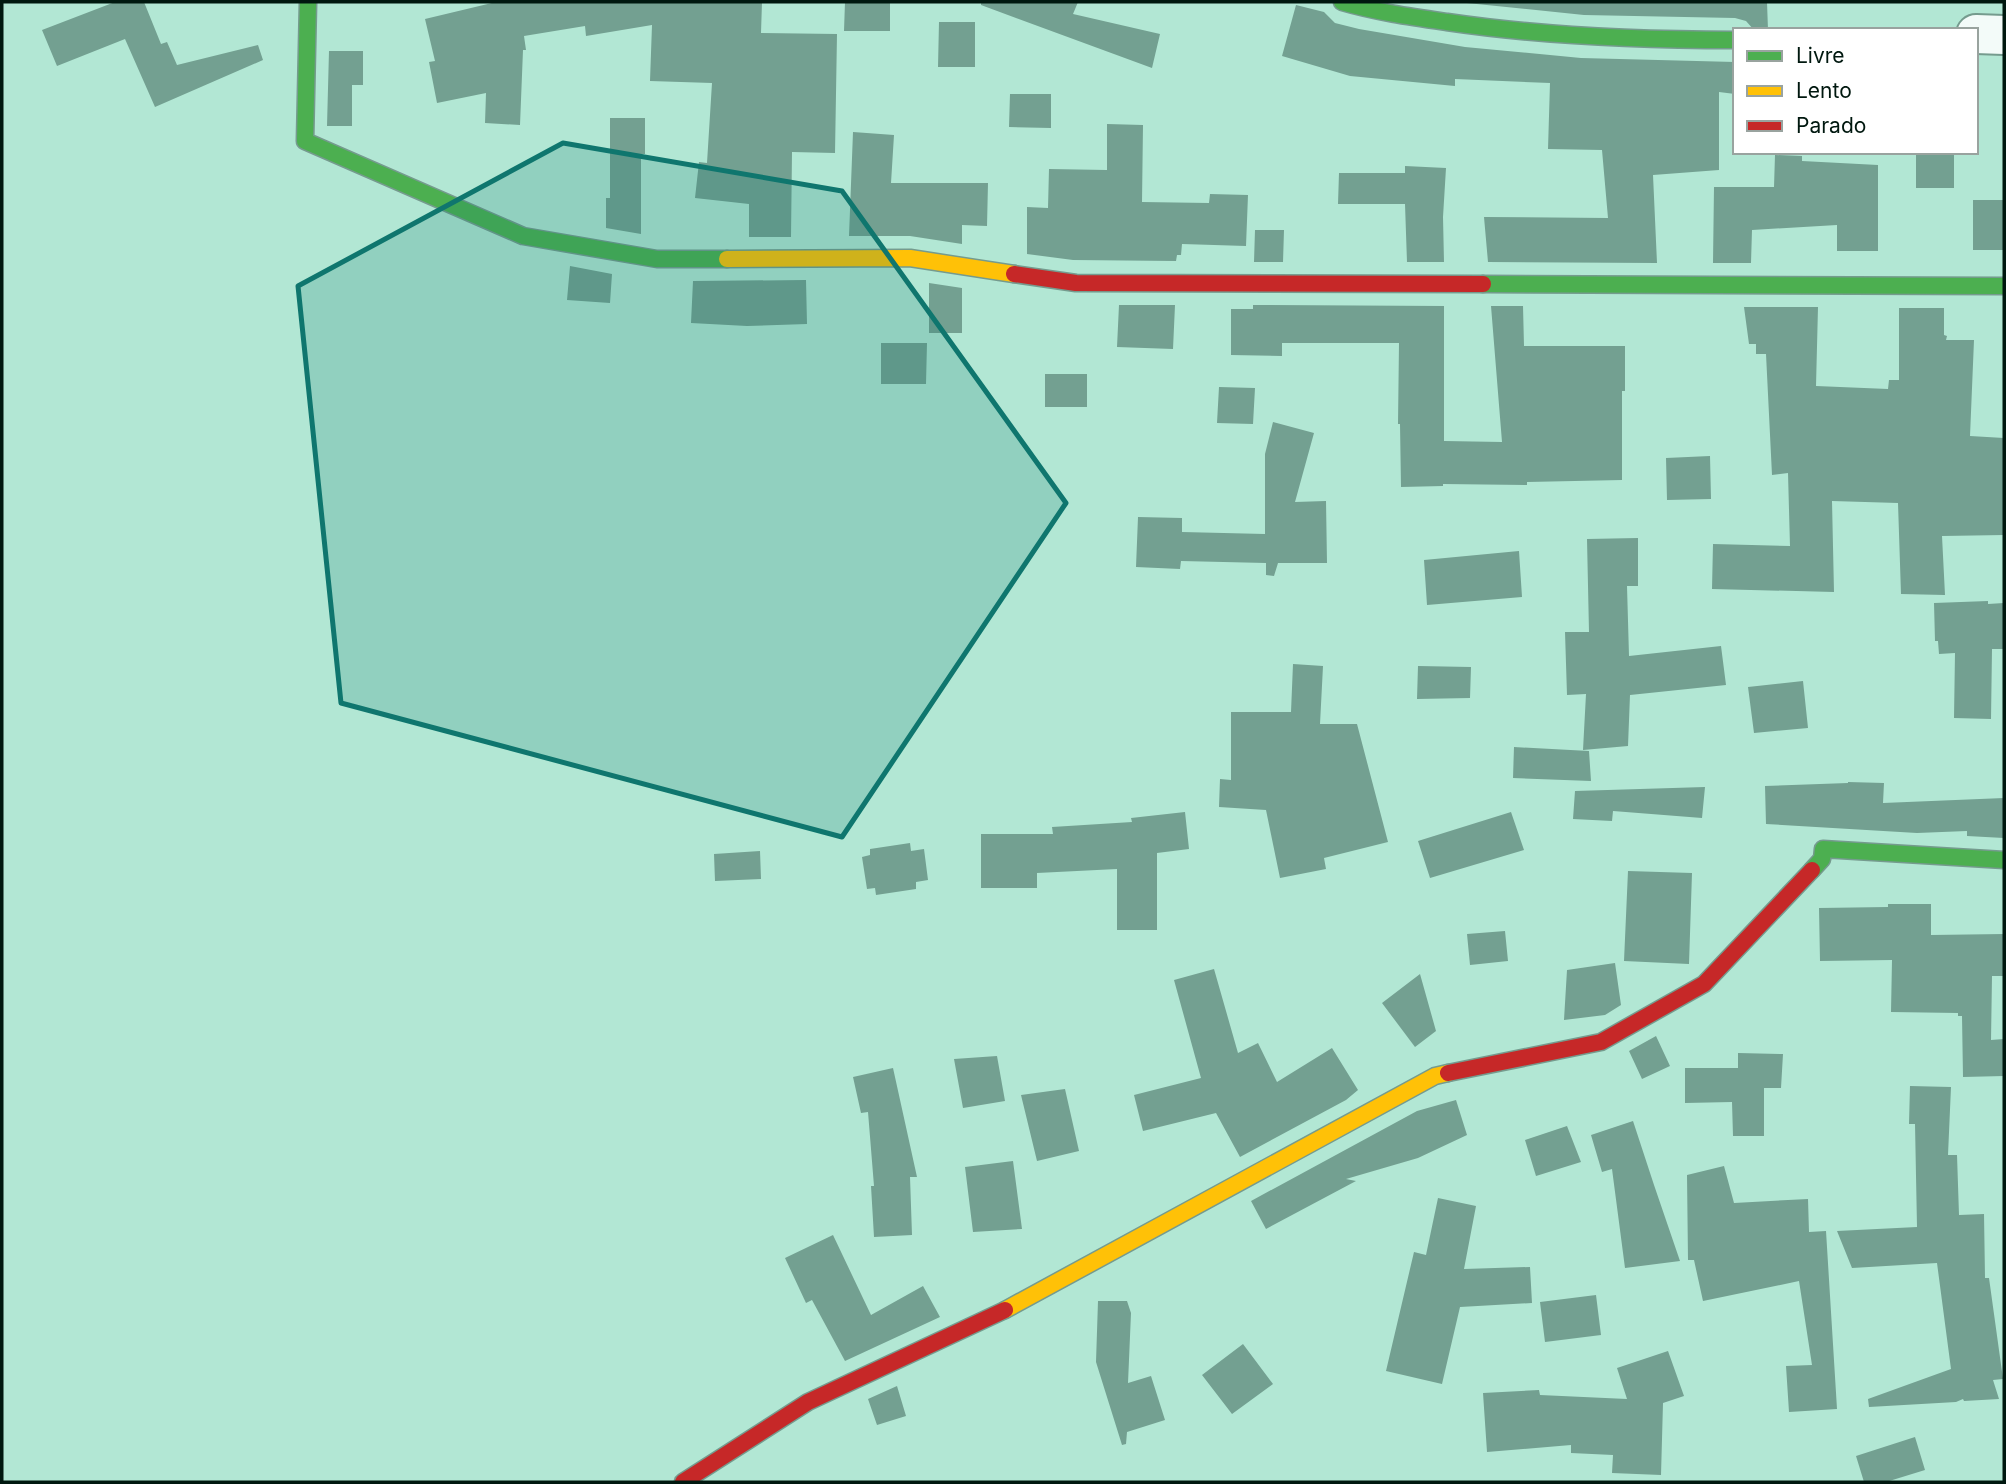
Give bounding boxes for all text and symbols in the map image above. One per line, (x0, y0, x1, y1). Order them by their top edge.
legend (1733, 28, 1978, 154)
text: Livre (1796, 43, 1845, 68)
text: Lento (1796, 78, 1852, 103)
text: Parado (1796, 113, 1866, 138)

